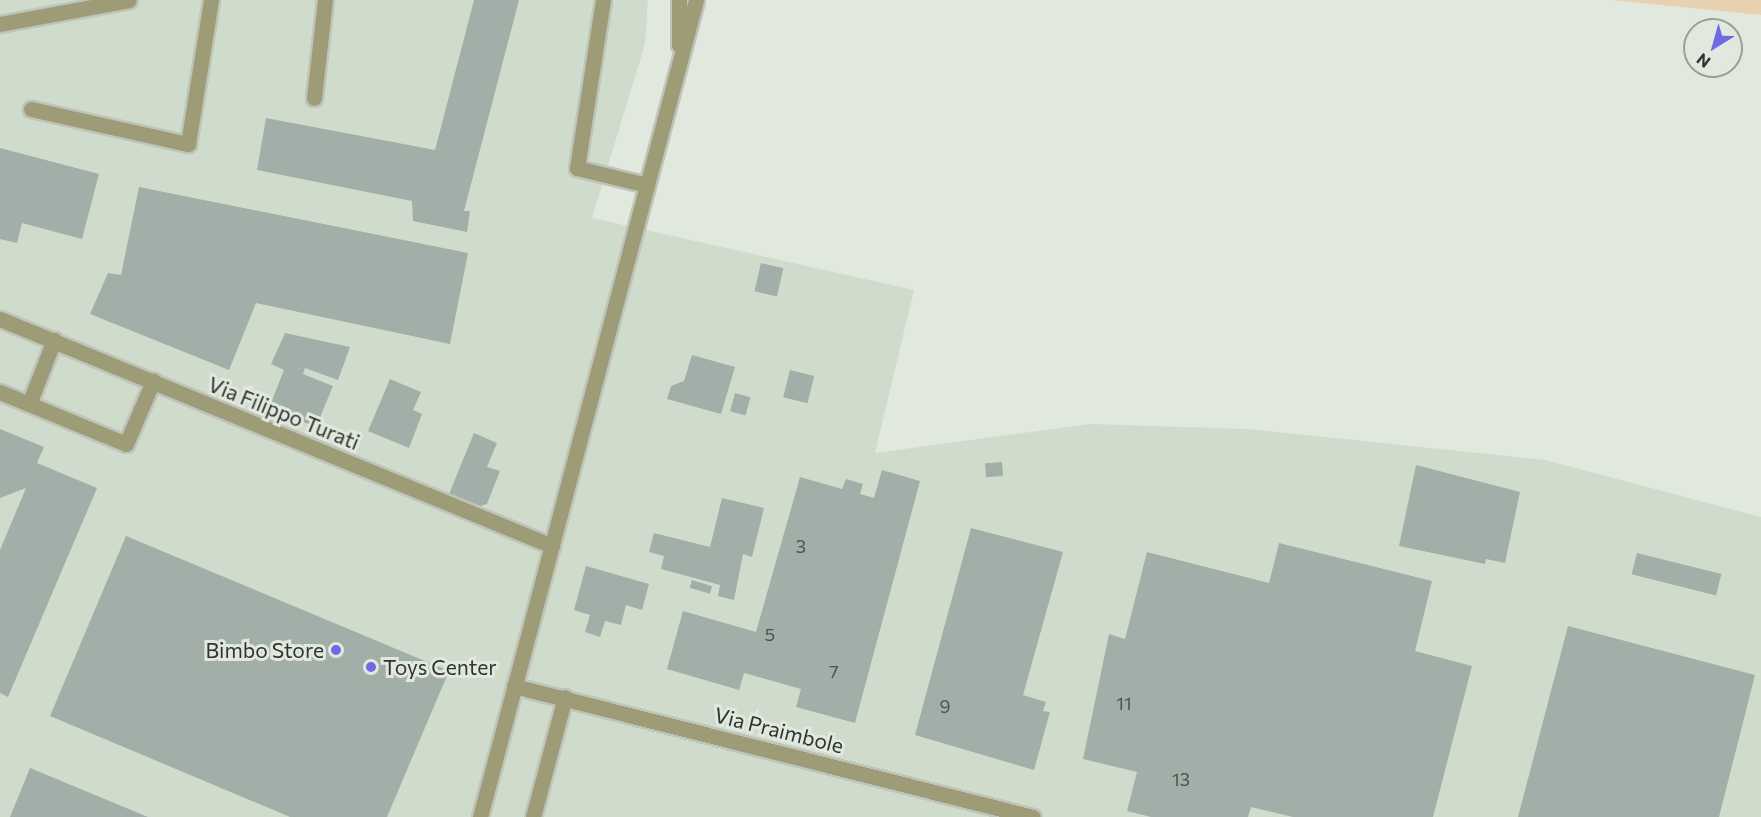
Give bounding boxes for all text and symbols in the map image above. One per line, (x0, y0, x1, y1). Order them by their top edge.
north arrow (1683, 18, 1743, 78)
text: N (1693, 50, 1714, 72)
street label: Via Filippo Turati (205, 371, 363, 455)
house number: 3 (796, 535, 806, 557)
house number: 5 (765, 623, 775, 645)
place label: Bimbo Store (206, 637, 324, 663)
marker: Bimbo Store (329, 643, 343, 657)
place label: Toys Center (383, 654, 497, 680)
marker: Toys Center (364, 660, 378, 674)
house number: 7 (829, 660, 839, 682)
house number: 11 (1116, 692, 1132, 714)
house number: 9 (940, 695, 950, 717)
street label: Via Praimbole (712, 702, 846, 758)
house number: 13 (1172, 768, 1190, 790)

